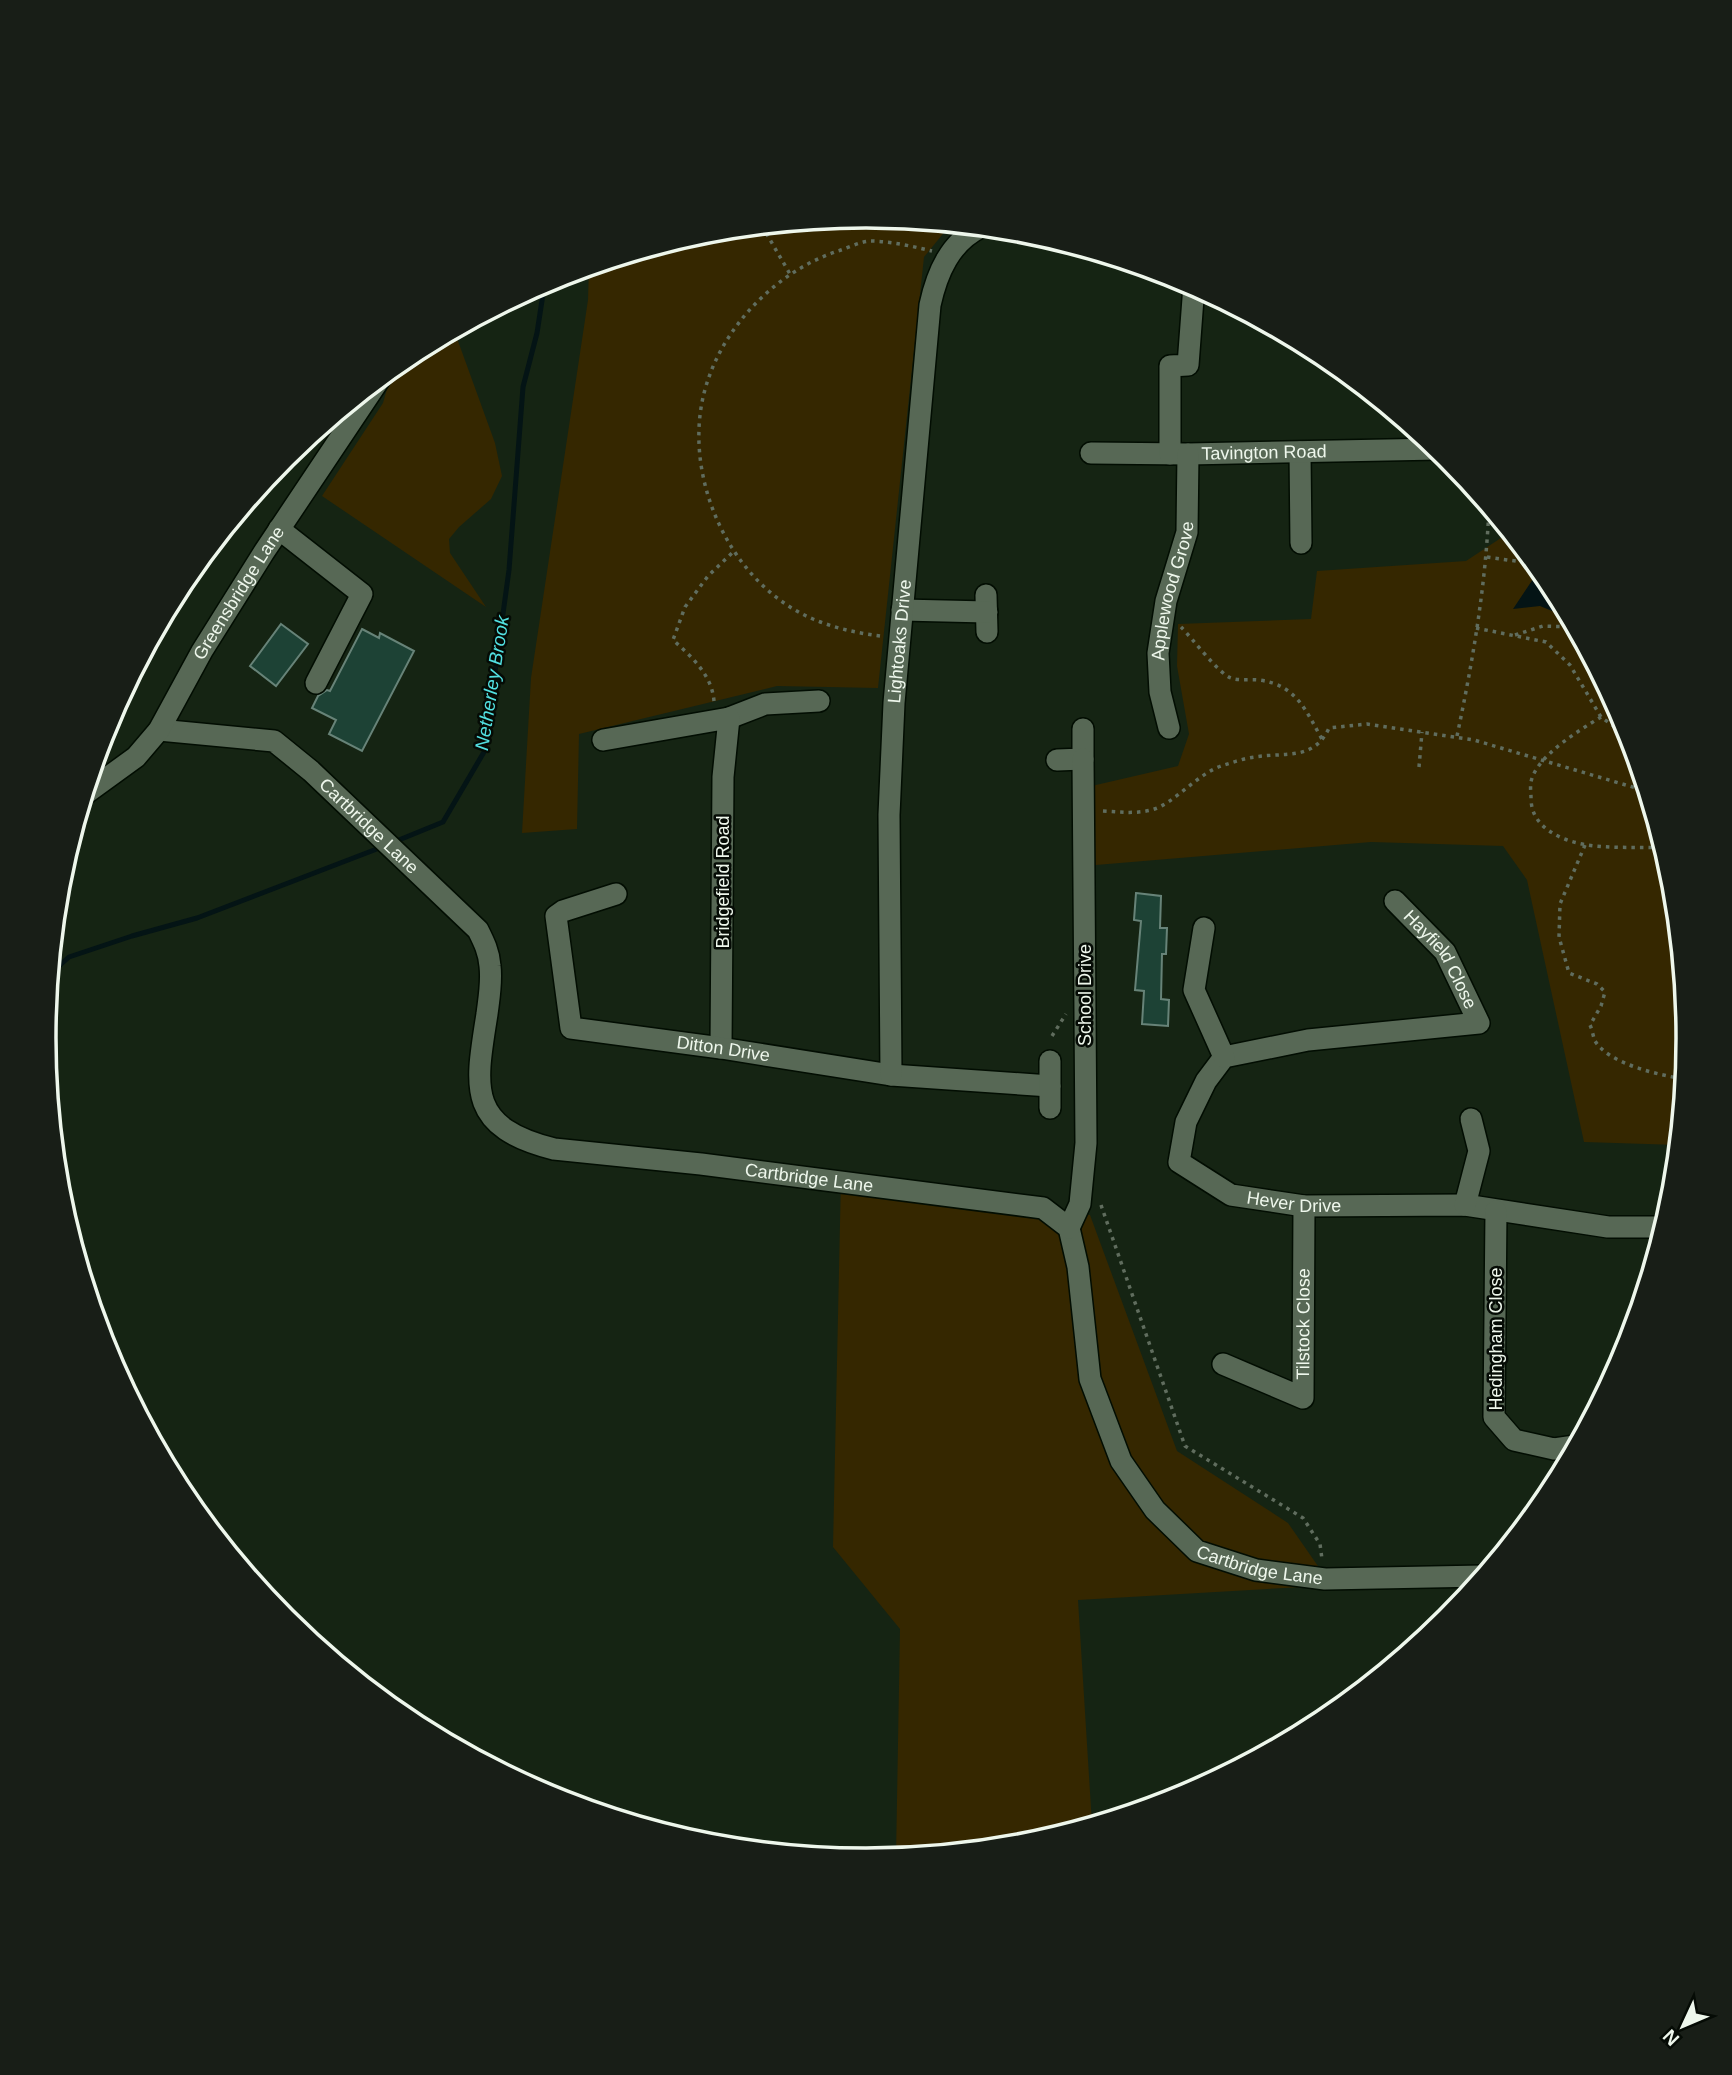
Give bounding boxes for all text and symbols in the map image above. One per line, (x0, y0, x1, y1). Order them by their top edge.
street label: Tavington Road (1201, 441, 1327, 464)
street label: Applewood Grove (1148, 521, 1197, 661)
street label: Greensbridge Lane (189, 522, 288, 663)
street label: Lightoaks Drive (884, 579, 915, 704)
water label: Netherley Brook (471, 613, 513, 752)
street label: Cartbridge Lane (315, 774, 422, 878)
street label: Bridgefield Road (713, 815, 733, 949)
street label: Hayfield Close (1400, 906, 1481, 1012)
street label: School Drive (1075, 944, 1095, 1046)
street label: Ditton Drive (675, 1032, 771, 1066)
street label: Cartbridge Lane (744, 1160, 874, 1196)
street label: Hever Drive (1245, 1187, 1341, 1216)
street label: Hedingham Close (1486, 1267, 1506, 1411)
street label: Tilstock Close (1293, 1268, 1314, 1380)
street label: Cartbridge Lane (1194, 1542, 1324, 1589)
north arrow (1648, 1991, 1718, 2061)
text: N (1659, 2025, 1683, 2050)

